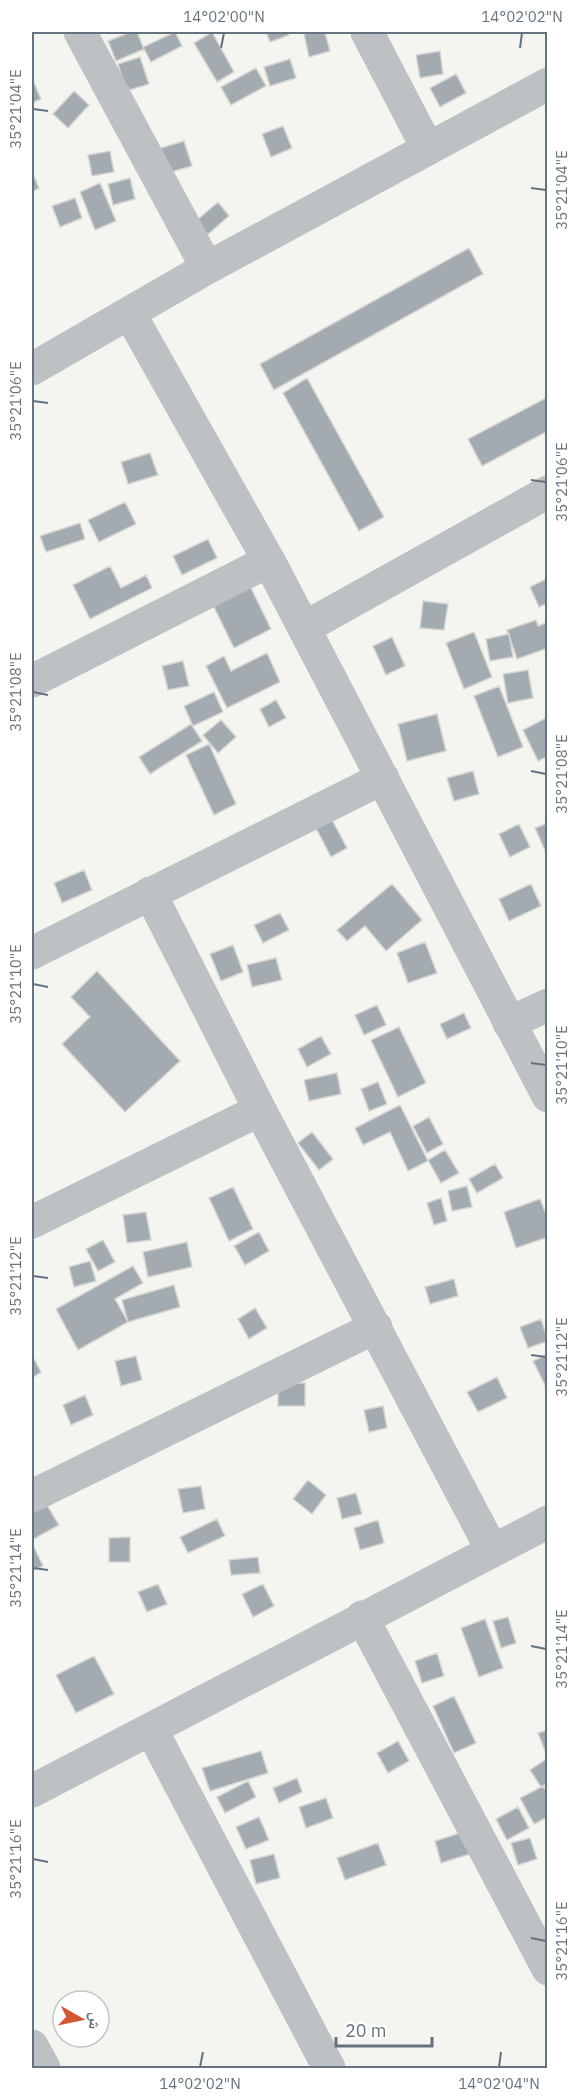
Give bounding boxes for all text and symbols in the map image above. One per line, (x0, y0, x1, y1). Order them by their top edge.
text: 14°02'00"N (183, 7, 265, 26)
text: 14°02'02"N (481, 7, 563, 26)
text: 35°21'04"E (6, 69, 25, 149)
text: 35°21'04"E (552, 150, 571, 230)
text: 35°21'06"E (6, 361, 25, 441)
text: 35°21'06"E (552, 442, 571, 522)
text: 35°21'08"E (6, 652, 25, 732)
text: 35°21'08"E (552, 734, 571, 814)
text: 35°21'10"E (6, 944, 25, 1024)
text: 35°21'10"E (552, 1025, 571, 1105)
text: 35°21'12"E (6, 1236, 25, 1316)
text: 35°21'12"E (552, 1317, 571, 1397)
text: 35°21'14"E (6, 1528, 25, 1608)
text: 35°21'14"E (552, 1609, 571, 1689)
text: 35°21'16"E (6, 1819, 25, 1899)
text: 35°21'16"E (552, 1901, 571, 1981)
north arrow (51, 1989, 111, 2049)
scale bar (336, 2010, 432, 2048)
text: ش (85, 2011, 107, 2031)
text: 20 m (345, 2019, 387, 2042)
text: 14°02'02"N (159, 2074, 241, 2093)
text: 14°02'04"N (458, 2074, 540, 2093)

